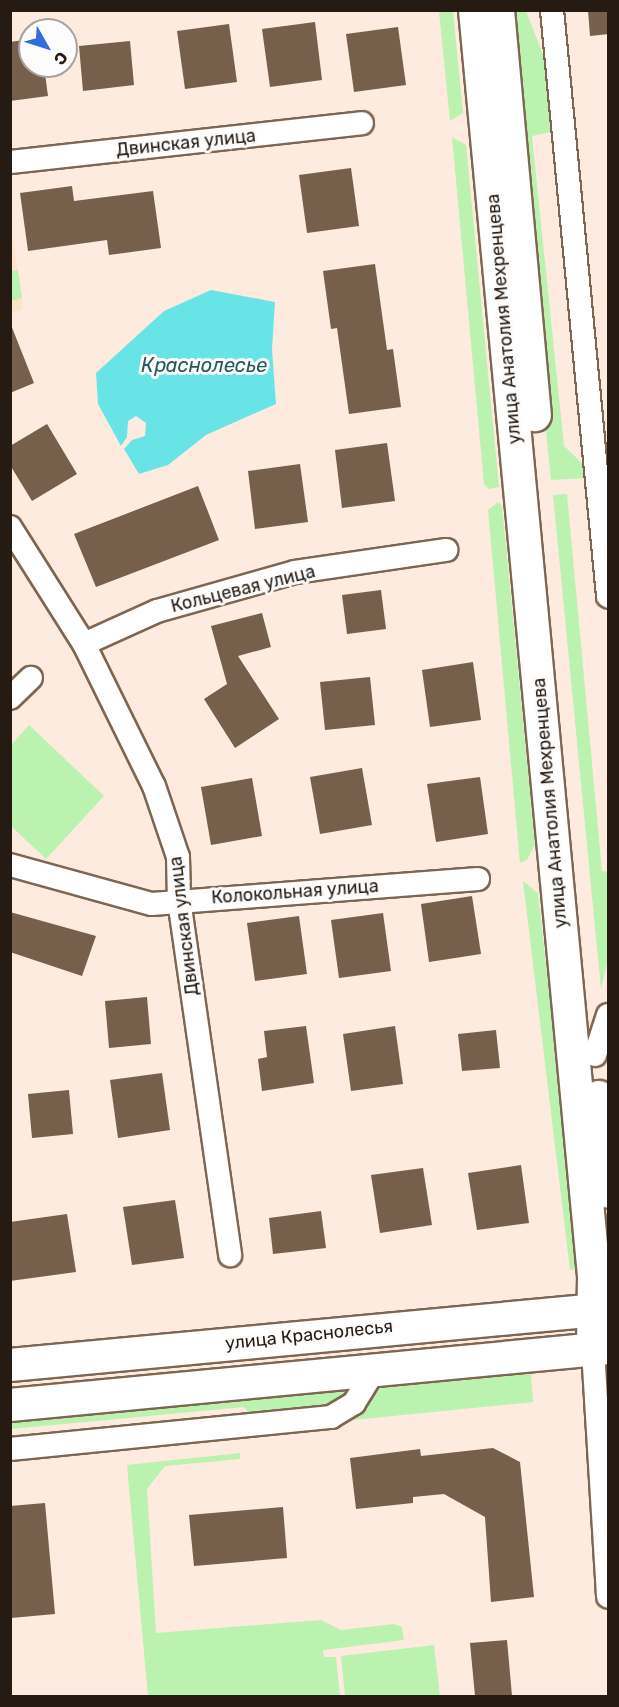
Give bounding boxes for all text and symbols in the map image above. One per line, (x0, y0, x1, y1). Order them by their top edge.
north arrow (18, 18, 78, 78)
text: С (50, 48, 72, 69)
street label: Двинская улица (115, 125, 257, 161)
street label: улица Анатолия Мехренцева (482, 193, 526, 445)
water label: Краснолесье (141, 353, 267, 377)
street label: Кольцевая улица (169, 561, 317, 617)
street label: улица Анатолия Мехренцева (528, 677, 572, 929)
street label: Двинская улица (165, 855, 203, 997)
street label: Колокольная улица (211, 875, 379, 909)
street label: улица Краснолесья (224, 1315, 394, 1355)

